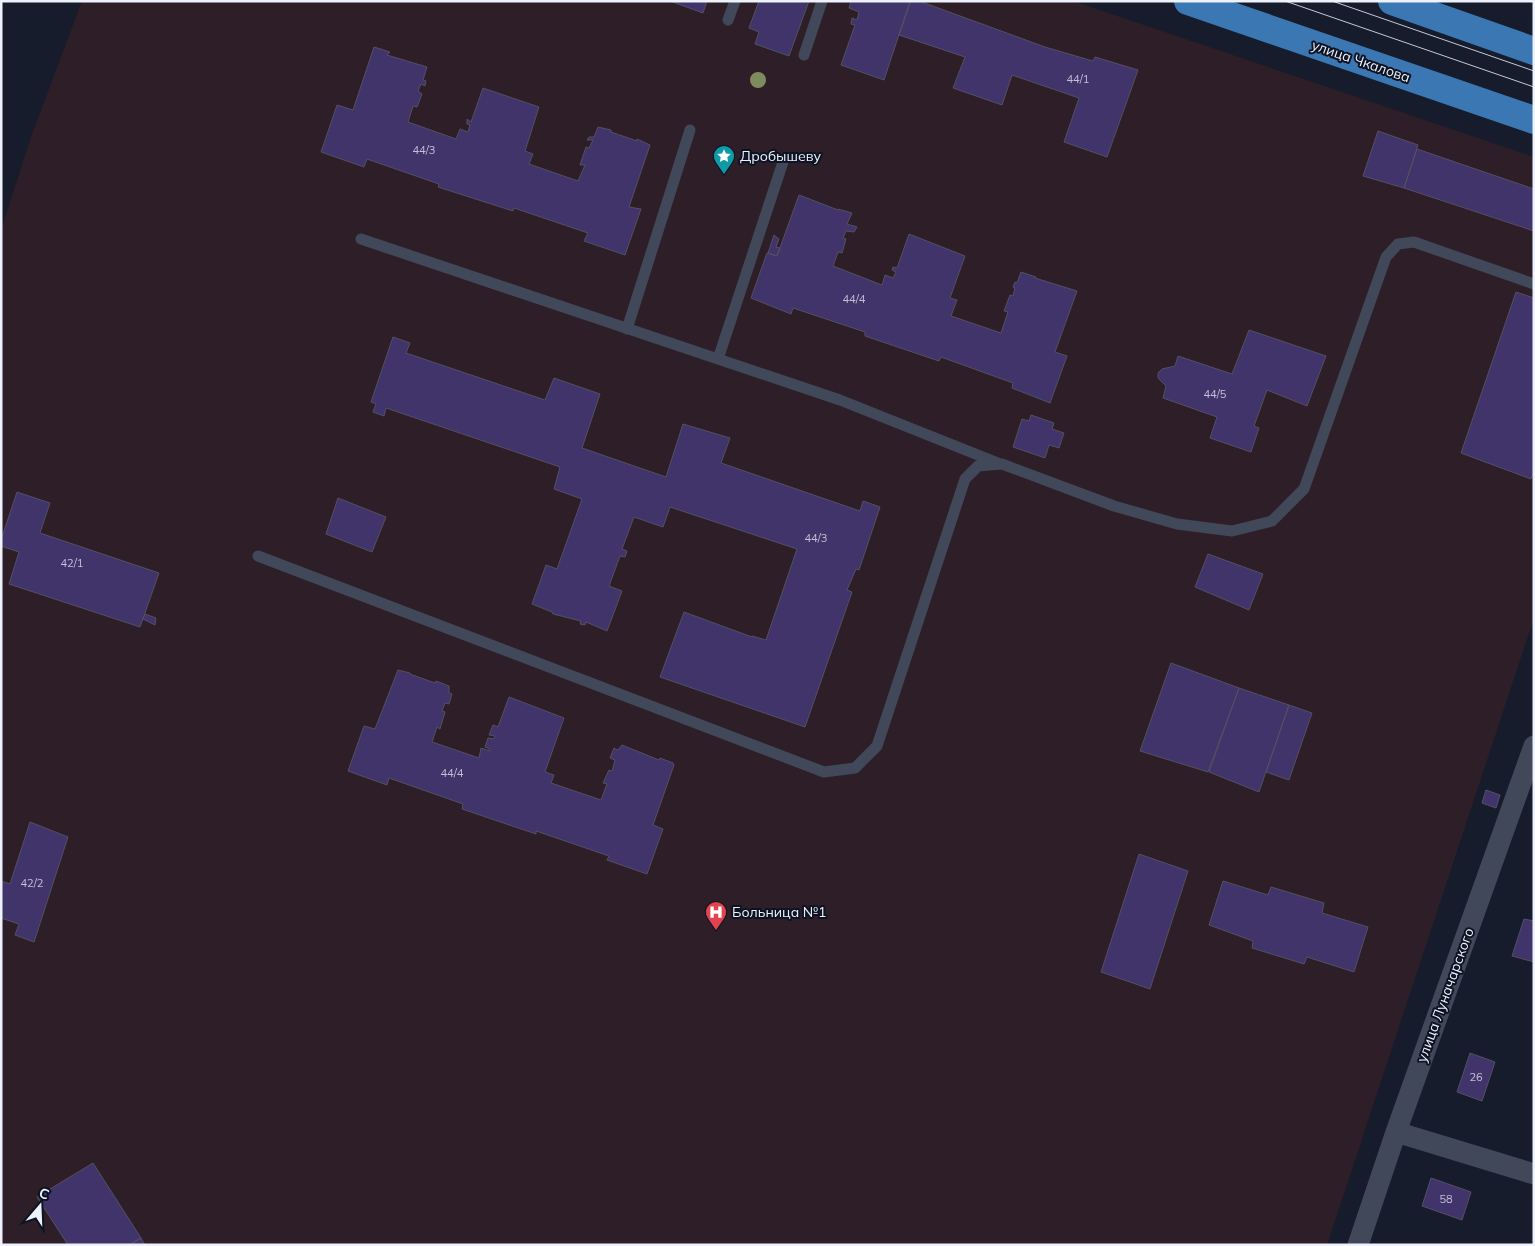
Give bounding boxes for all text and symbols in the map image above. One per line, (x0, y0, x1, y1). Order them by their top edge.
street label: улица Чкалова (1309, 36, 1413, 86)
house number: 44/1 (1067, 72, 1089, 86)
house number: 44/3 (413, 143, 435, 157)
place icon: Дробышеву (712, 144, 736, 175)
place label: Дробышеву (740, 147, 821, 165)
house number: 44/4 (843, 292, 866, 306)
house number: 44/5 (1204, 387, 1227, 401)
house number: 44/3 (805, 531, 827, 545)
house number: 42/1 (61, 556, 83, 570)
house number: 44/4 (441, 766, 464, 780)
house number: 42/2 (21, 876, 44, 890)
hospital icon: Больница №1 (704, 900, 728, 931)
place label: Больница №1 (732, 903, 826, 921)
street label: улица Луначарского (1412, 925, 1478, 1065)
house number: 26 (1469, 1070, 1483, 1084)
north arrow (15, 1181, 65, 1231)
text: С (37, 1184, 52, 1204)
house number: 58 (1439, 1192, 1453, 1206)

